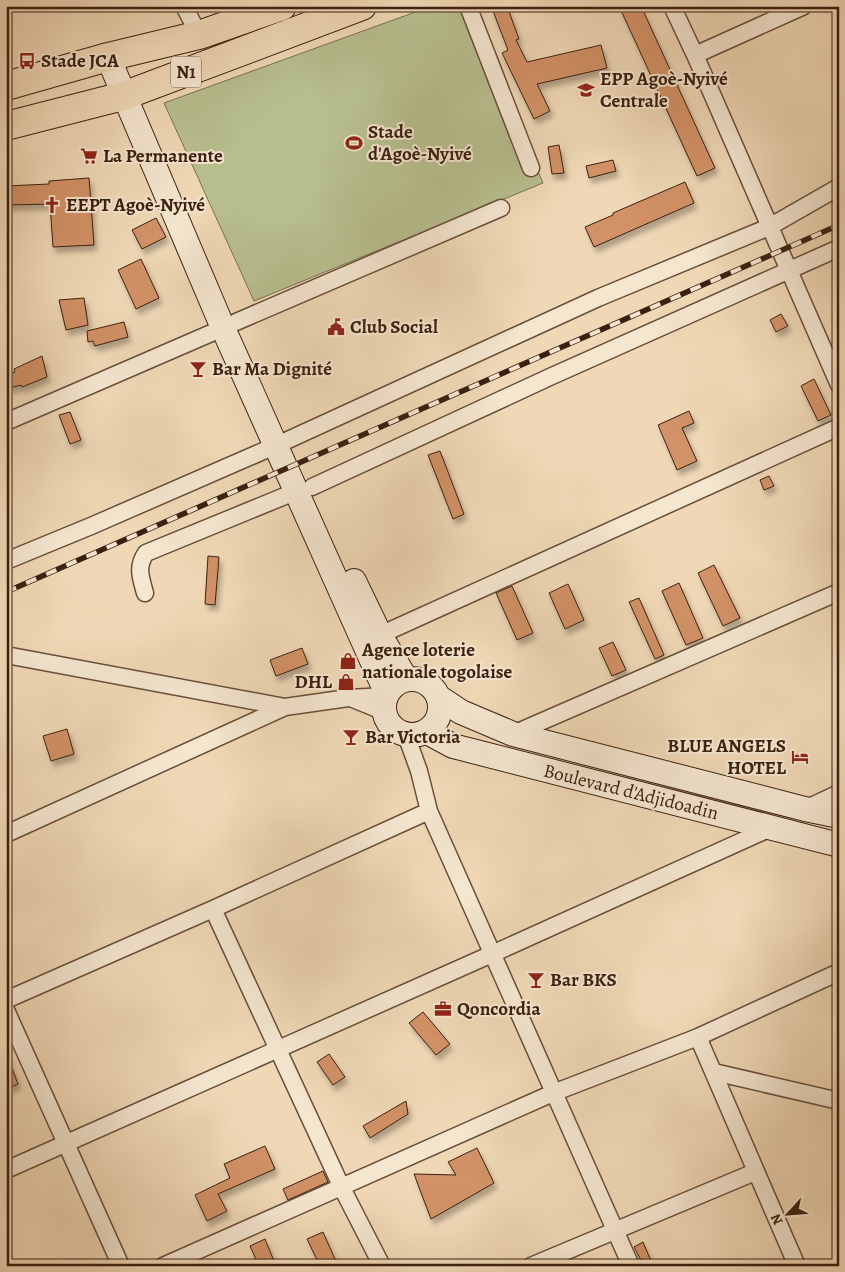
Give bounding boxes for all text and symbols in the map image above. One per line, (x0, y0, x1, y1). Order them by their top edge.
place label: Stade JCA (41, 48, 120, 74)
bus stop icon: Stade JCA (17, 51, 37, 71)
road number: N1 (171, 56, 201, 88)
place label: EPP Agoè-Nyivé Centrale (600, 66, 728, 114)
school or university icon: EPP Agoè-Nyivé Centrale (576, 80, 596, 100)
place label: Stade d'Agoè-Nyivé (368, 119, 472, 167)
sports icon: Stade d'Agoè-Nyivé (344, 133, 364, 153)
place label: La Permanente (103, 143, 223, 169)
supermarket icon: La Permanente (79, 146, 99, 166)
place label: EEPT Agoè-Nyivé (66, 192, 205, 218)
church icon: EEPT Agoè-Nyivé (42, 195, 62, 215)
place label: Club Social (350, 314, 438, 340)
public building icon: Club Social (326, 317, 346, 337)
place label: Bar Ma Dignité (212, 356, 332, 382)
bar icon: Bar Ma Dignité (188, 359, 208, 379)
place label: Agence loterie nationale togolaise (361, 637, 512, 685)
shop icon: Agence loterie nationale togolaise (338, 651, 358, 671)
place label: DHL (295, 669, 333, 695)
shop icon: DHL (336, 672, 356, 692)
place label: Bar Victoria (365, 724, 461, 750)
bar icon: Bar Victoria (341, 727, 361, 747)
place label: BLUE ANGELS HOTEL (667, 733, 787, 781)
hotel icon: BLUE ANGELS HOTEL (790, 747, 810, 767)
street label: Boulevard d'Adjidoadin (541, 758, 721, 826)
place label: Bar BKS (550, 967, 617, 993)
bar icon: Bar BKS (526, 970, 546, 990)
place label: Qoncordia (457, 996, 541, 1022)
office icon: Qoncordia (433, 999, 453, 1019)
north arrow (762, 1190, 812, 1240)
text: N (766, 1211, 788, 1228)

